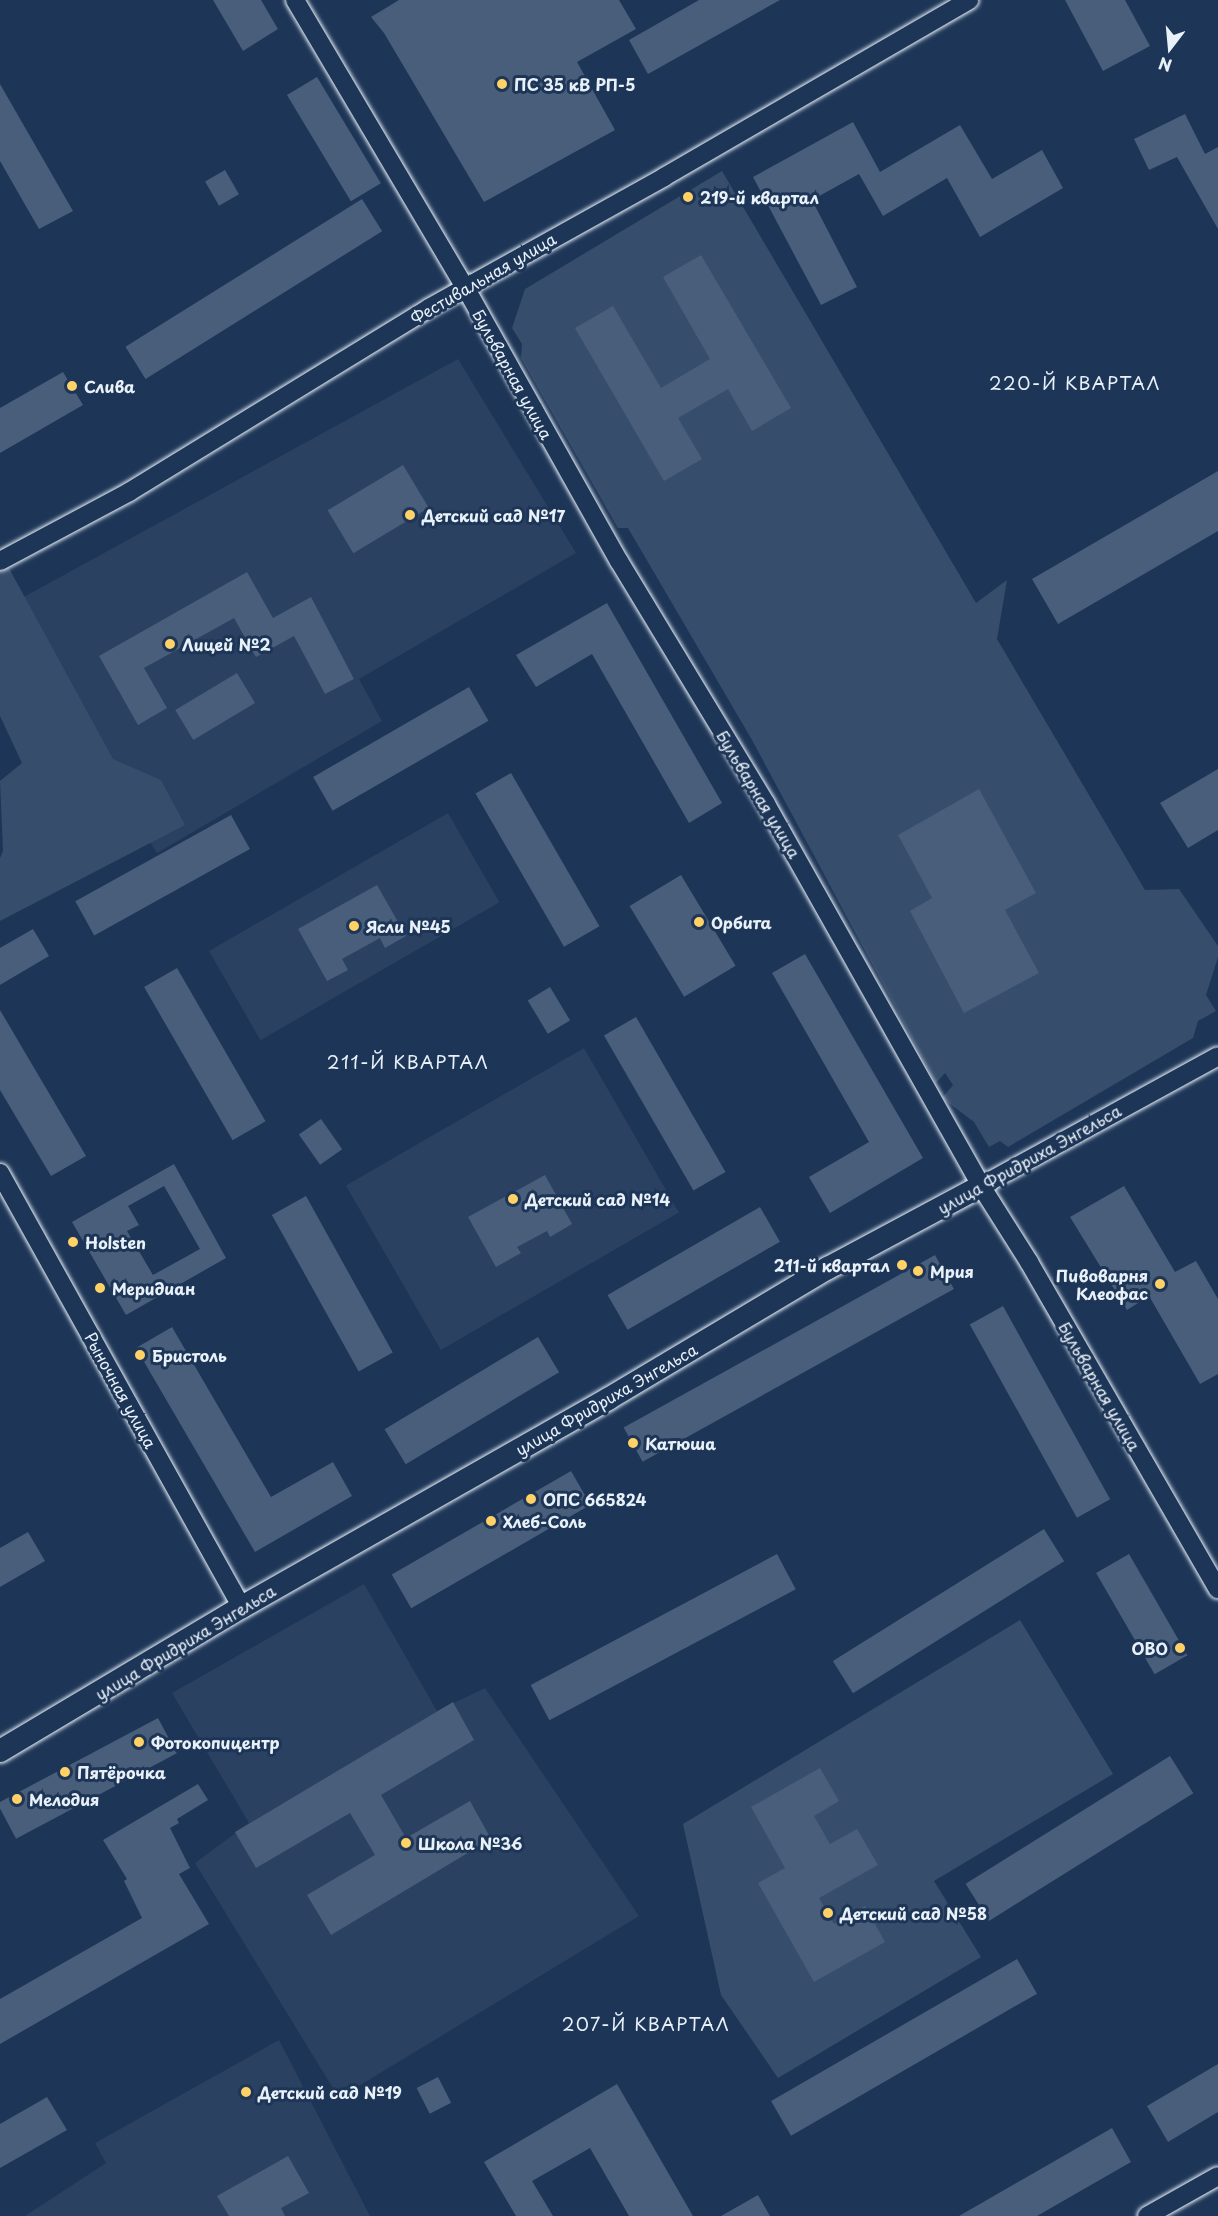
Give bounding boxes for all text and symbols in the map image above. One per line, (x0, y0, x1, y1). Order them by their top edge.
north arrow (1140, 18, 1200, 78)
text: N (1156, 52, 1174, 79)
place label: ПС 35 кВ РП-5 (514, 74, 636, 94)
marker: ПС 35 кВ РП-5 (495, 77, 509, 91)
place label: 219-й квартал (700, 187, 819, 207)
marker: 219-й квартал (681, 190, 695, 204)
street label: Фестивальная улица (407, 228, 559, 328)
street label: Бульварная улица (469, 305, 557, 443)
district label: 220-Й КВАРТАЛ (989, 372, 1161, 394)
place label: Слива (84, 376, 135, 396)
marker: Слива (65, 379, 79, 393)
place label: Детский сад №17 (422, 505, 566, 525)
marker: Детский сад №17 (403, 508, 417, 522)
place label: Лицей №2 (182, 634, 270, 654)
marker: Лицей №2 (163, 637, 177, 651)
street label: Бульварная улица (713, 726, 805, 862)
place label: Орбита (711, 912, 772, 932)
marker: Орбита (692, 915, 706, 929)
place label: Ясли №45 (366, 916, 452, 936)
marker: Ясли №45 (347, 919, 361, 933)
district label: 211-Й КВАРТАЛ (327, 1051, 489, 1073)
street label: улица Фридриха Энгельса (933, 1100, 1125, 1218)
place label: Детский сад №14 (525, 1189, 671, 1209)
marker: Детский сад №14 (506, 1192, 520, 1206)
place label: Holsten (85, 1232, 146, 1252)
marker: Holsten (66, 1235, 80, 1249)
place label: 211-й квартал (773, 1255, 890, 1275)
marker: 211-й квартал (895, 1258, 909, 1272)
place label: Мрия (930, 1261, 974, 1281)
marker: Мрия (911, 1264, 925, 1278)
place label: Пивоварня Клеофас (1056, 1265, 1148, 1303)
marker: Пивоварня Клеофас (1153, 1277, 1167, 1291)
place label: Меридиан (112, 1278, 195, 1298)
marker: Меридиан (93, 1281, 107, 1295)
street label: Бульварная улица (1055, 1318, 1145, 1454)
street label: Рыночная улица (81, 1328, 161, 1452)
street label: улица Фридриха Энгельса (511, 1338, 701, 1460)
place label: Бристоль (152, 1345, 227, 1365)
marker: Бристоль (133, 1348, 147, 1362)
place label: Катюша (645, 1433, 716, 1453)
marker: Катюша (626, 1436, 640, 1450)
place label: ОПС 665824 (543, 1489, 646, 1509)
marker: ОПС 665824 (524, 1492, 538, 1506)
place label: Хлеб-Соль (503, 1511, 586, 1531)
marker: Хлеб-Соль (484, 1514, 498, 1528)
street label: улица Фридриха Энгельса (91, 1580, 279, 1704)
place label: ОВО (1132, 1638, 1168, 1658)
marker: ОВО (1173, 1641, 1187, 1655)
place label: Фотокопицентр (151, 1732, 279, 1752)
marker: Фотокопицентр (132, 1735, 146, 1749)
place label: Пятёрочка (77, 1762, 166, 1782)
marker: Пятёрочка (58, 1765, 72, 1779)
place label: Мелодия (29, 1789, 99, 1809)
marker: Мелодия (10, 1792, 24, 1806)
place label: Школа №36 (418, 1833, 523, 1853)
marker: Школа №36 (399, 1836, 413, 1850)
place label: Детский сад №58 (840, 1903, 988, 1923)
marker: Детский сад №58 (821, 1906, 835, 1920)
district label: 207-Й КВАРТАЛ (561, 2013, 731, 2035)
place label: Детский сад №19 (258, 2082, 403, 2102)
marker: Детский сад №19 (239, 2085, 253, 2099)

